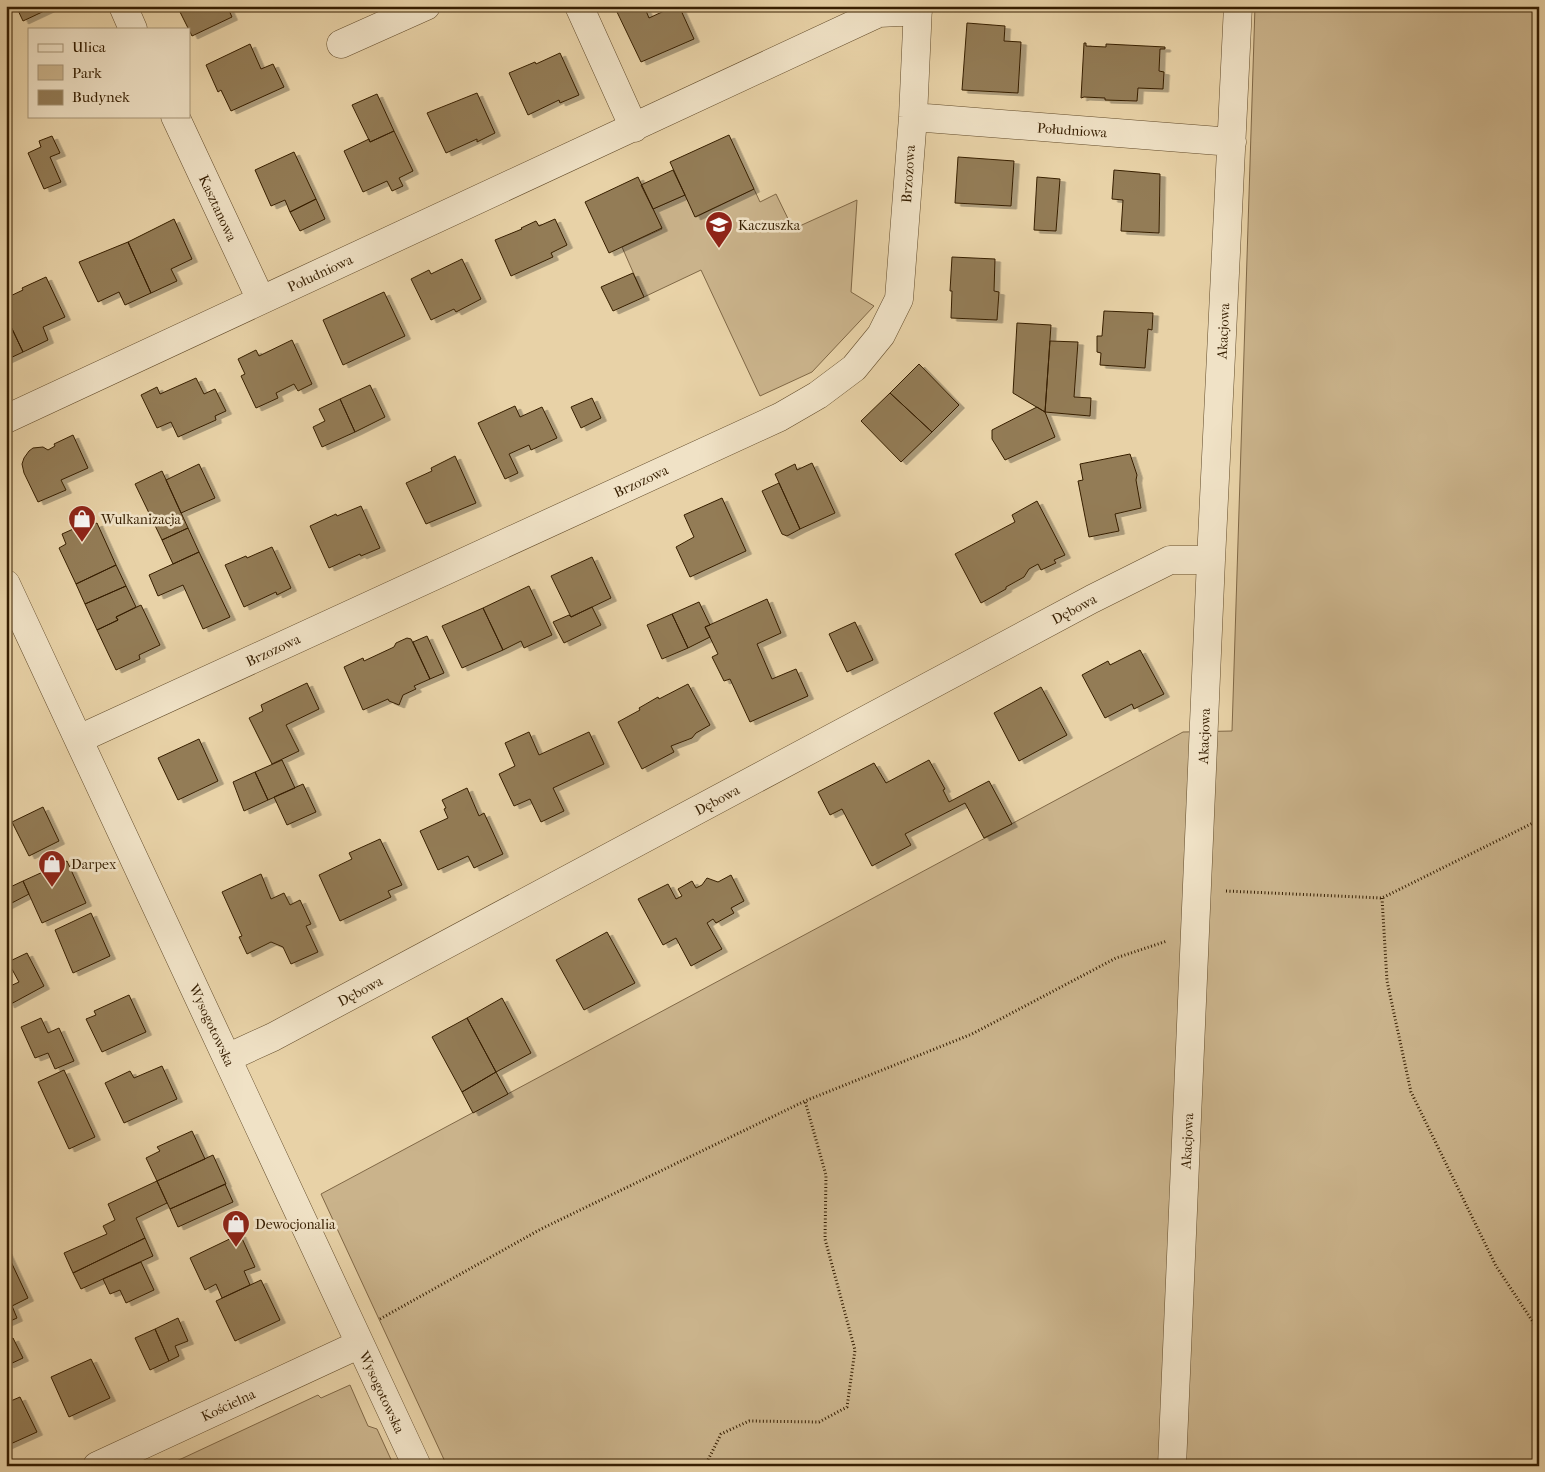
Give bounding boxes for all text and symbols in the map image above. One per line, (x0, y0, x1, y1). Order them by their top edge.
legend (28, 28, 190, 118)
text: Ulica (72, 38, 107, 56)
text: Park (72, 64, 102, 82)
text: Budynek (72, 88, 130, 106)
street label: Południowa (1036, 120, 1108, 141)
street label: Brzozowa (898, 144, 919, 204)
street label: Kasztanowa (195, 172, 241, 245)
school or university icon: Kaczuszka (704, 210, 734, 249)
place label: Kaczuszka (738, 217, 801, 234)
street label: Południowa (285, 251, 356, 296)
street label: Akacjowa (1213, 302, 1233, 360)
street label: Brzozowa (611, 461, 672, 501)
shop icon: Wulkanizacja (67, 504, 97, 543)
place label: Wulkanizacja (100, 511, 182, 528)
street label: Dębowa (1049, 590, 1100, 628)
street label: Brzozowa (243, 630, 304, 670)
street label: Akacjowa (1195, 707, 1214, 765)
street label: Dębowa (692, 781, 743, 819)
shop icon: Darpex (37, 849, 67, 888)
place label: Darpex (71, 856, 117, 873)
street label: Dębowa (335, 972, 386, 1010)
street label: Wysogotowska (185, 981, 238, 1069)
street label: Akacjowa (1177, 1112, 1197, 1170)
shop icon: Dewocjonalia (221, 1209, 251, 1248)
place label: Dewocjonalia (255, 1216, 336, 1233)
street label: Wysogotowska (355, 1348, 408, 1436)
street label: Kościelna (198, 1385, 258, 1425)

